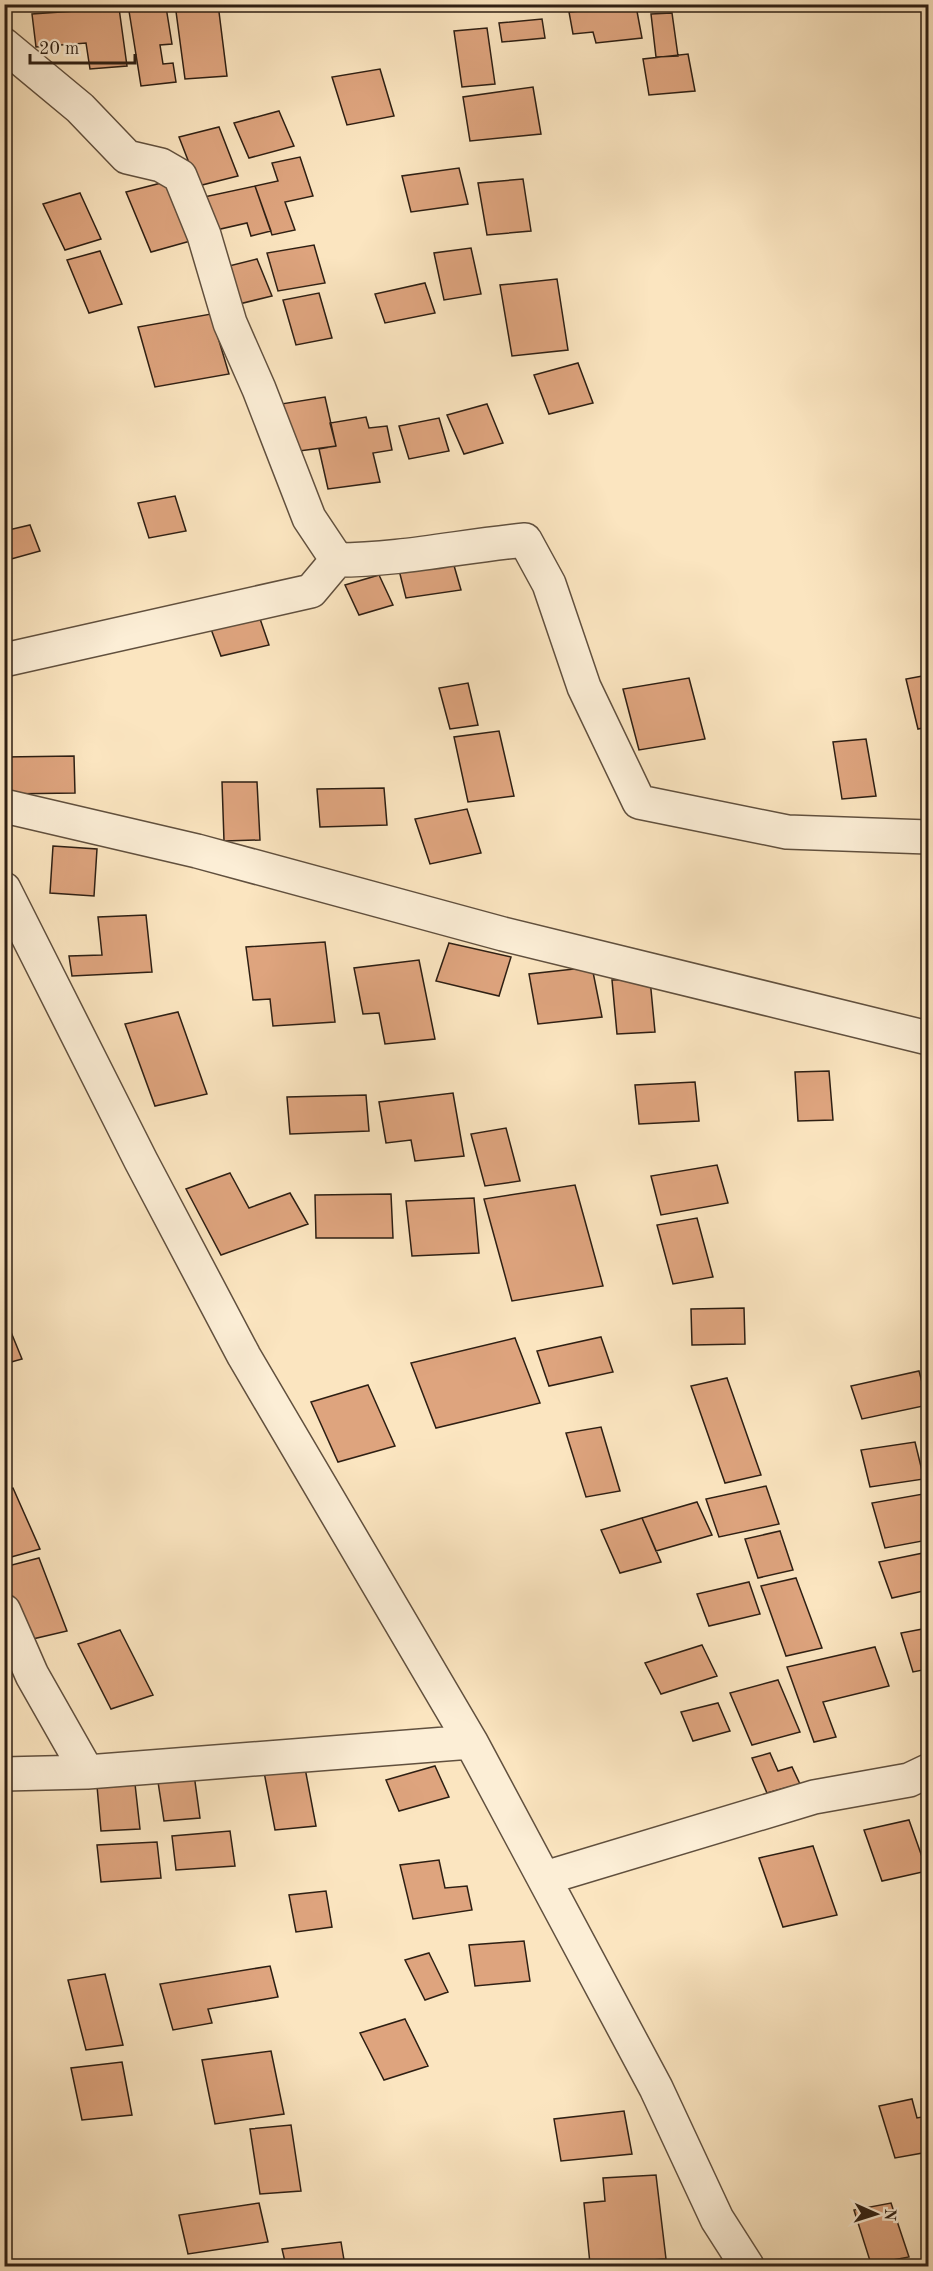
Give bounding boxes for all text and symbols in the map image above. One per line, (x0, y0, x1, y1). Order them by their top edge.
scale bar (30, 27, 135, 65)
text: 20 m (39, 40, 79, 58)
north arrow (846, 2184, 906, 2244)
text: N (881, 2208, 897, 2222)

